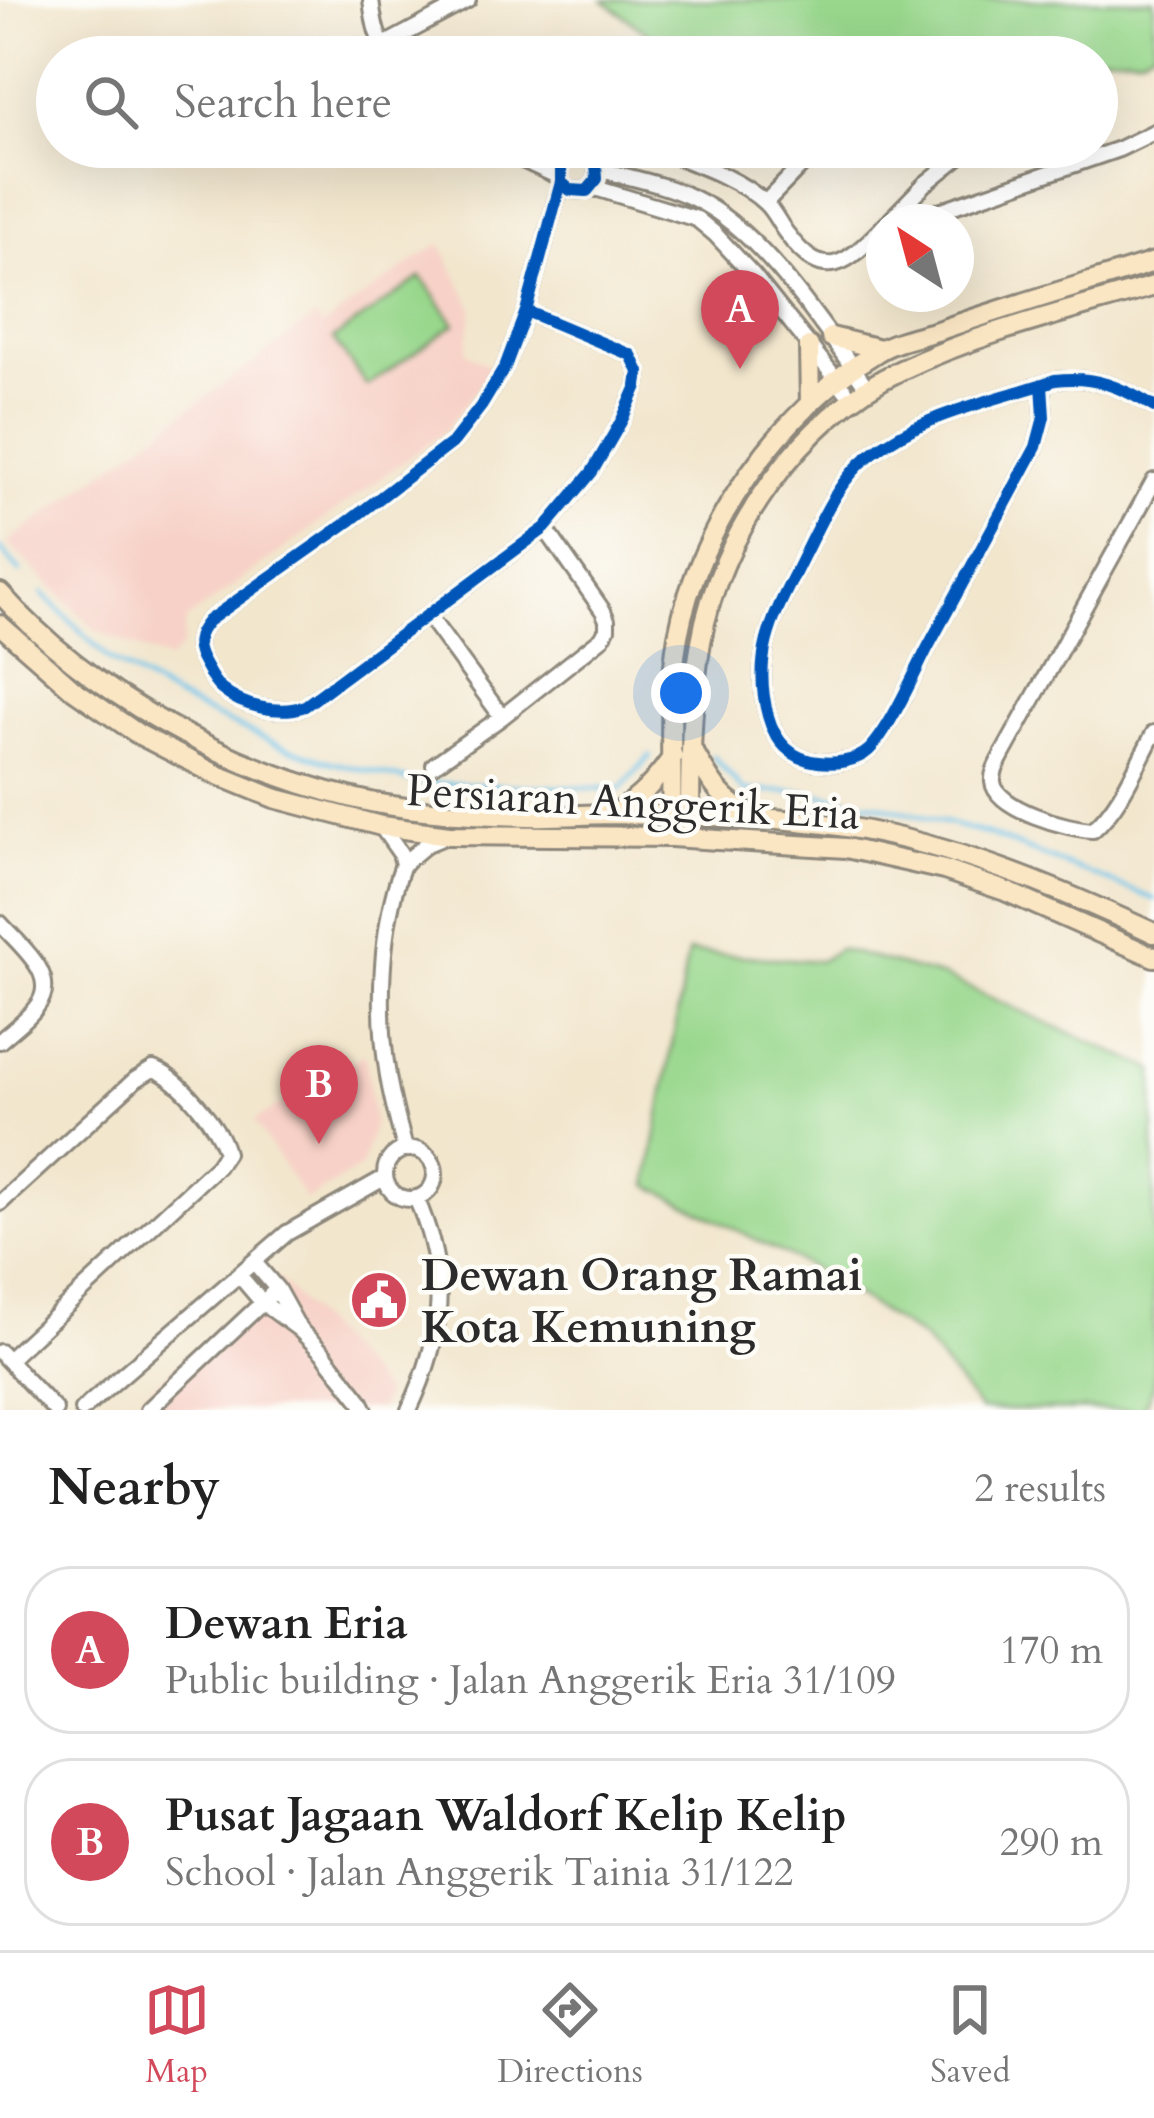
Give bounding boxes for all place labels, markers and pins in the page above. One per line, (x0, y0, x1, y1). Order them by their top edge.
pin: A (701, 270, 779, 369)
pin: B (280, 1045, 358, 1144)
place label: Dewan Orang Ramai Kota Kemuning (421, 1245, 862, 1358)
public building icon: Dewan Orang Ramai Kota Kemuning (348, 1269, 410, 1331)

